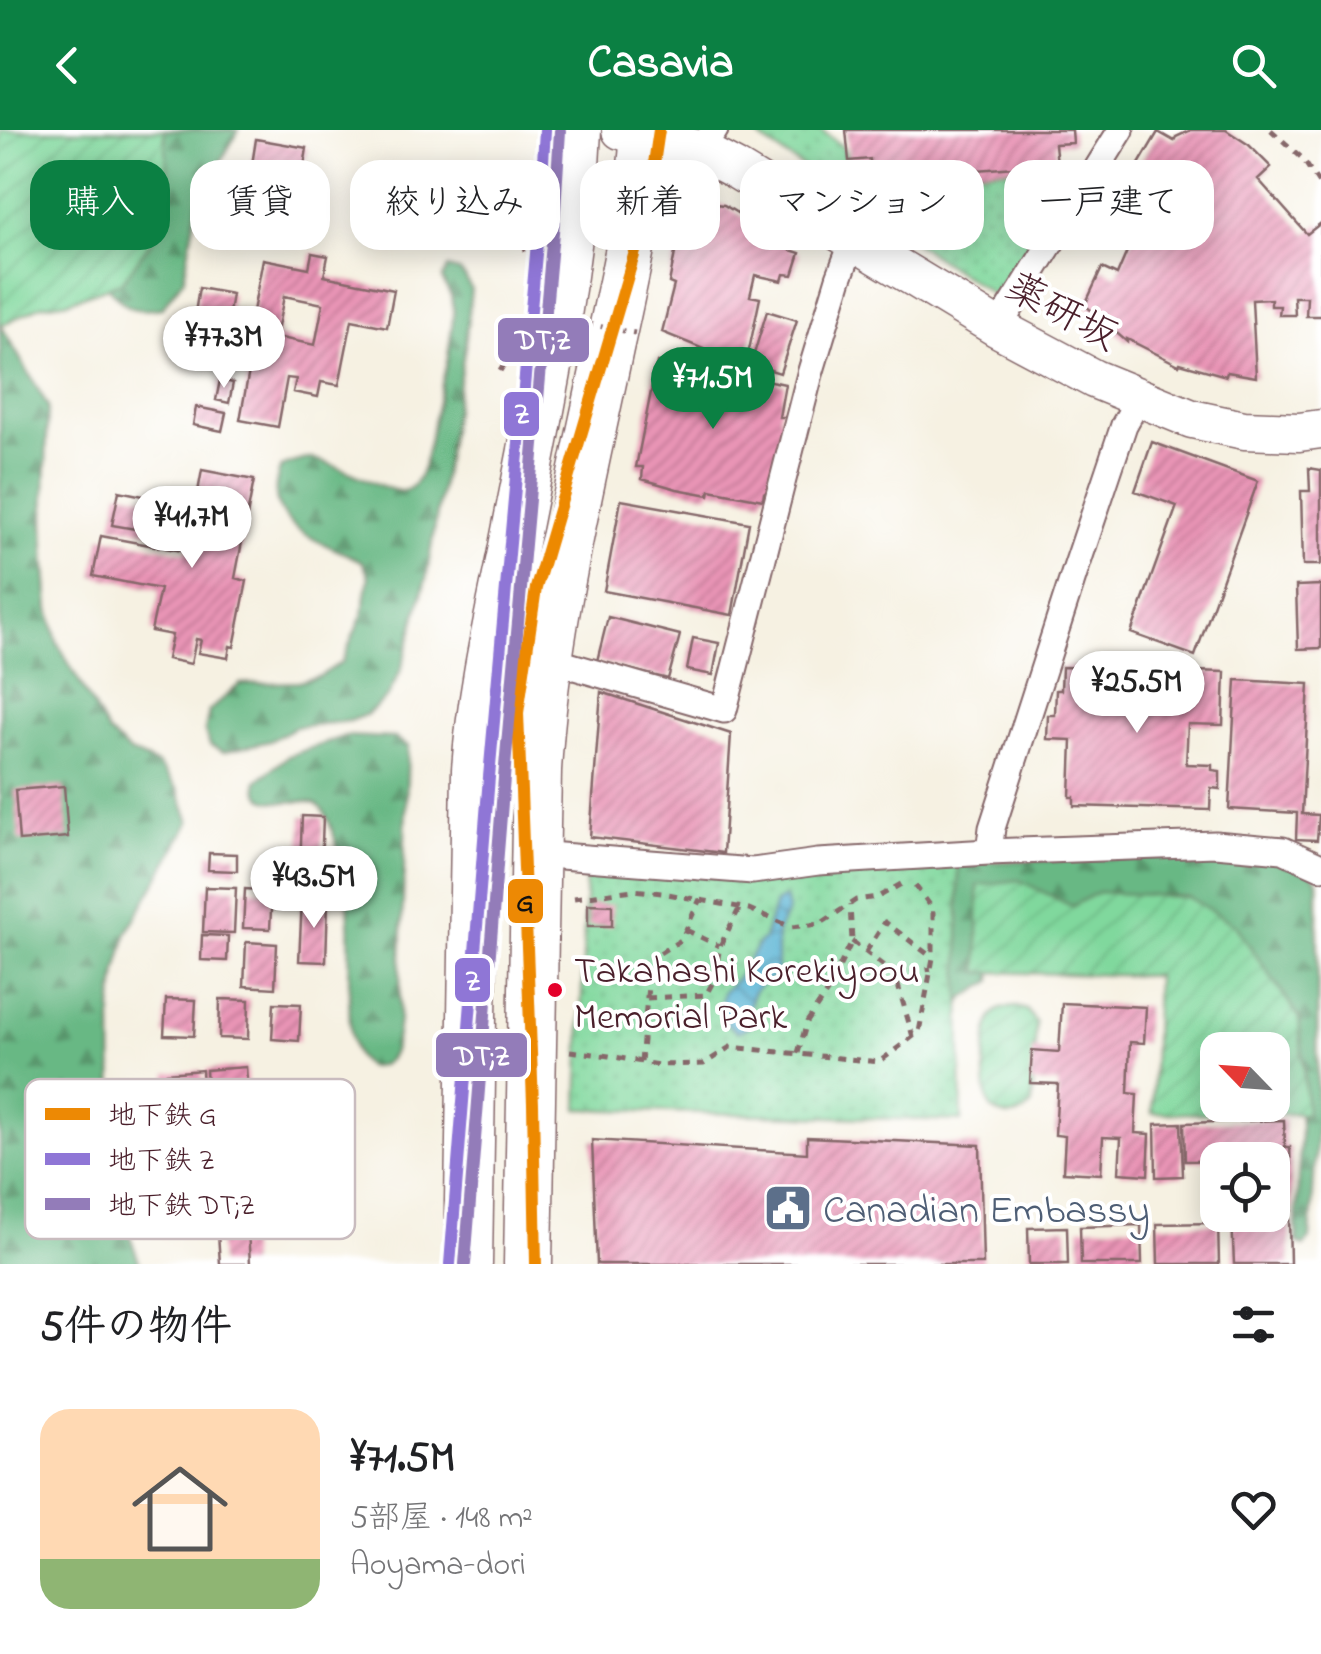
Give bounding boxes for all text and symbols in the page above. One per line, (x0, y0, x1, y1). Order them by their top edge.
text: Casavia (588, 32, 733, 98)
icon: back (40, 38, 95, 93)
icon: search (1226, 38, 1281, 93)
chip: 購入 (30, 160, 170, 250)
chip: 賃貸 (190, 160, 330, 250)
chip: 絞り込み (350, 160, 560, 250)
chip: 新着 (580, 160, 720, 250)
chip: マンション (740, 160, 984, 250)
chip: 一戸建て (1004, 160, 1214, 250)
street label: 薬研坂 (994, 260, 1128, 368)
pin: ¥77.3M (143, 306, 305, 391)
text: ¥77.3M (185, 315, 263, 362)
line badge: DT;Z (496, 316, 591, 364)
text: DT;Z (513, 322, 571, 363)
pin: ¥71.5M (632, 347, 794, 432)
text: ¥71.5M (673, 356, 753, 403)
line badge: Z (502, 390, 541, 438)
text: Z (514, 396, 530, 437)
pin: ¥41.7M (111, 486, 273, 571)
text: ¥41.7M (155, 495, 229, 542)
pin: ¥25.5M (1056, 651, 1218, 736)
text: ¥25.5M (1092, 660, 1182, 707)
pin: ¥43.5M (233, 846, 395, 931)
text: ¥43.5M (272, 855, 356, 902)
line badge: G (506, 877, 545, 925)
text: G (516, 884, 534, 925)
place label: Takahashi Korekiyoou Memorial Park (574, 945, 920, 1047)
line badge: Z (453, 956, 492, 1004)
text: Z (465, 963, 481, 1004)
marker: Takahashi Korekiyoou Memorial Park (545, 980, 565, 1000)
line badge: DT;Z (434, 1031, 529, 1079)
north arrow (1200, 1032, 1290, 1122)
map controls (1200, 1032, 1290, 1232)
text: DT;Z (452, 1038, 510, 1079)
legend (25, 1079, 355, 1239)
text: 地下鉄 G (108, 1097, 217, 1138)
text: 地下鉄 Z (108, 1142, 215, 1183)
button: locate (1200, 1142, 1290, 1232)
public building icon: Canadian Embassy (762, 1182, 814, 1234)
place label: Canadian Embassy (823, 1183, 1150, 1242)
text: 地下鉄 DT;Z (108, 1187, 255, 1228)
icon: filters (1226, 1297, 1281, 1352)
text: 5件の物件 (40, 1298, 232, 1359)
text: ¥71.5M (350, 1429, 455, 1490)
icon: home (120, 1449, 240, 1569)
icon: heart (1226, 1482, 1281, 1537)
text: 5部屋 · 148 m² (350, 1496, 533, 1543)
text: Aoyama-dori (350, 1543, 526, 1590)

